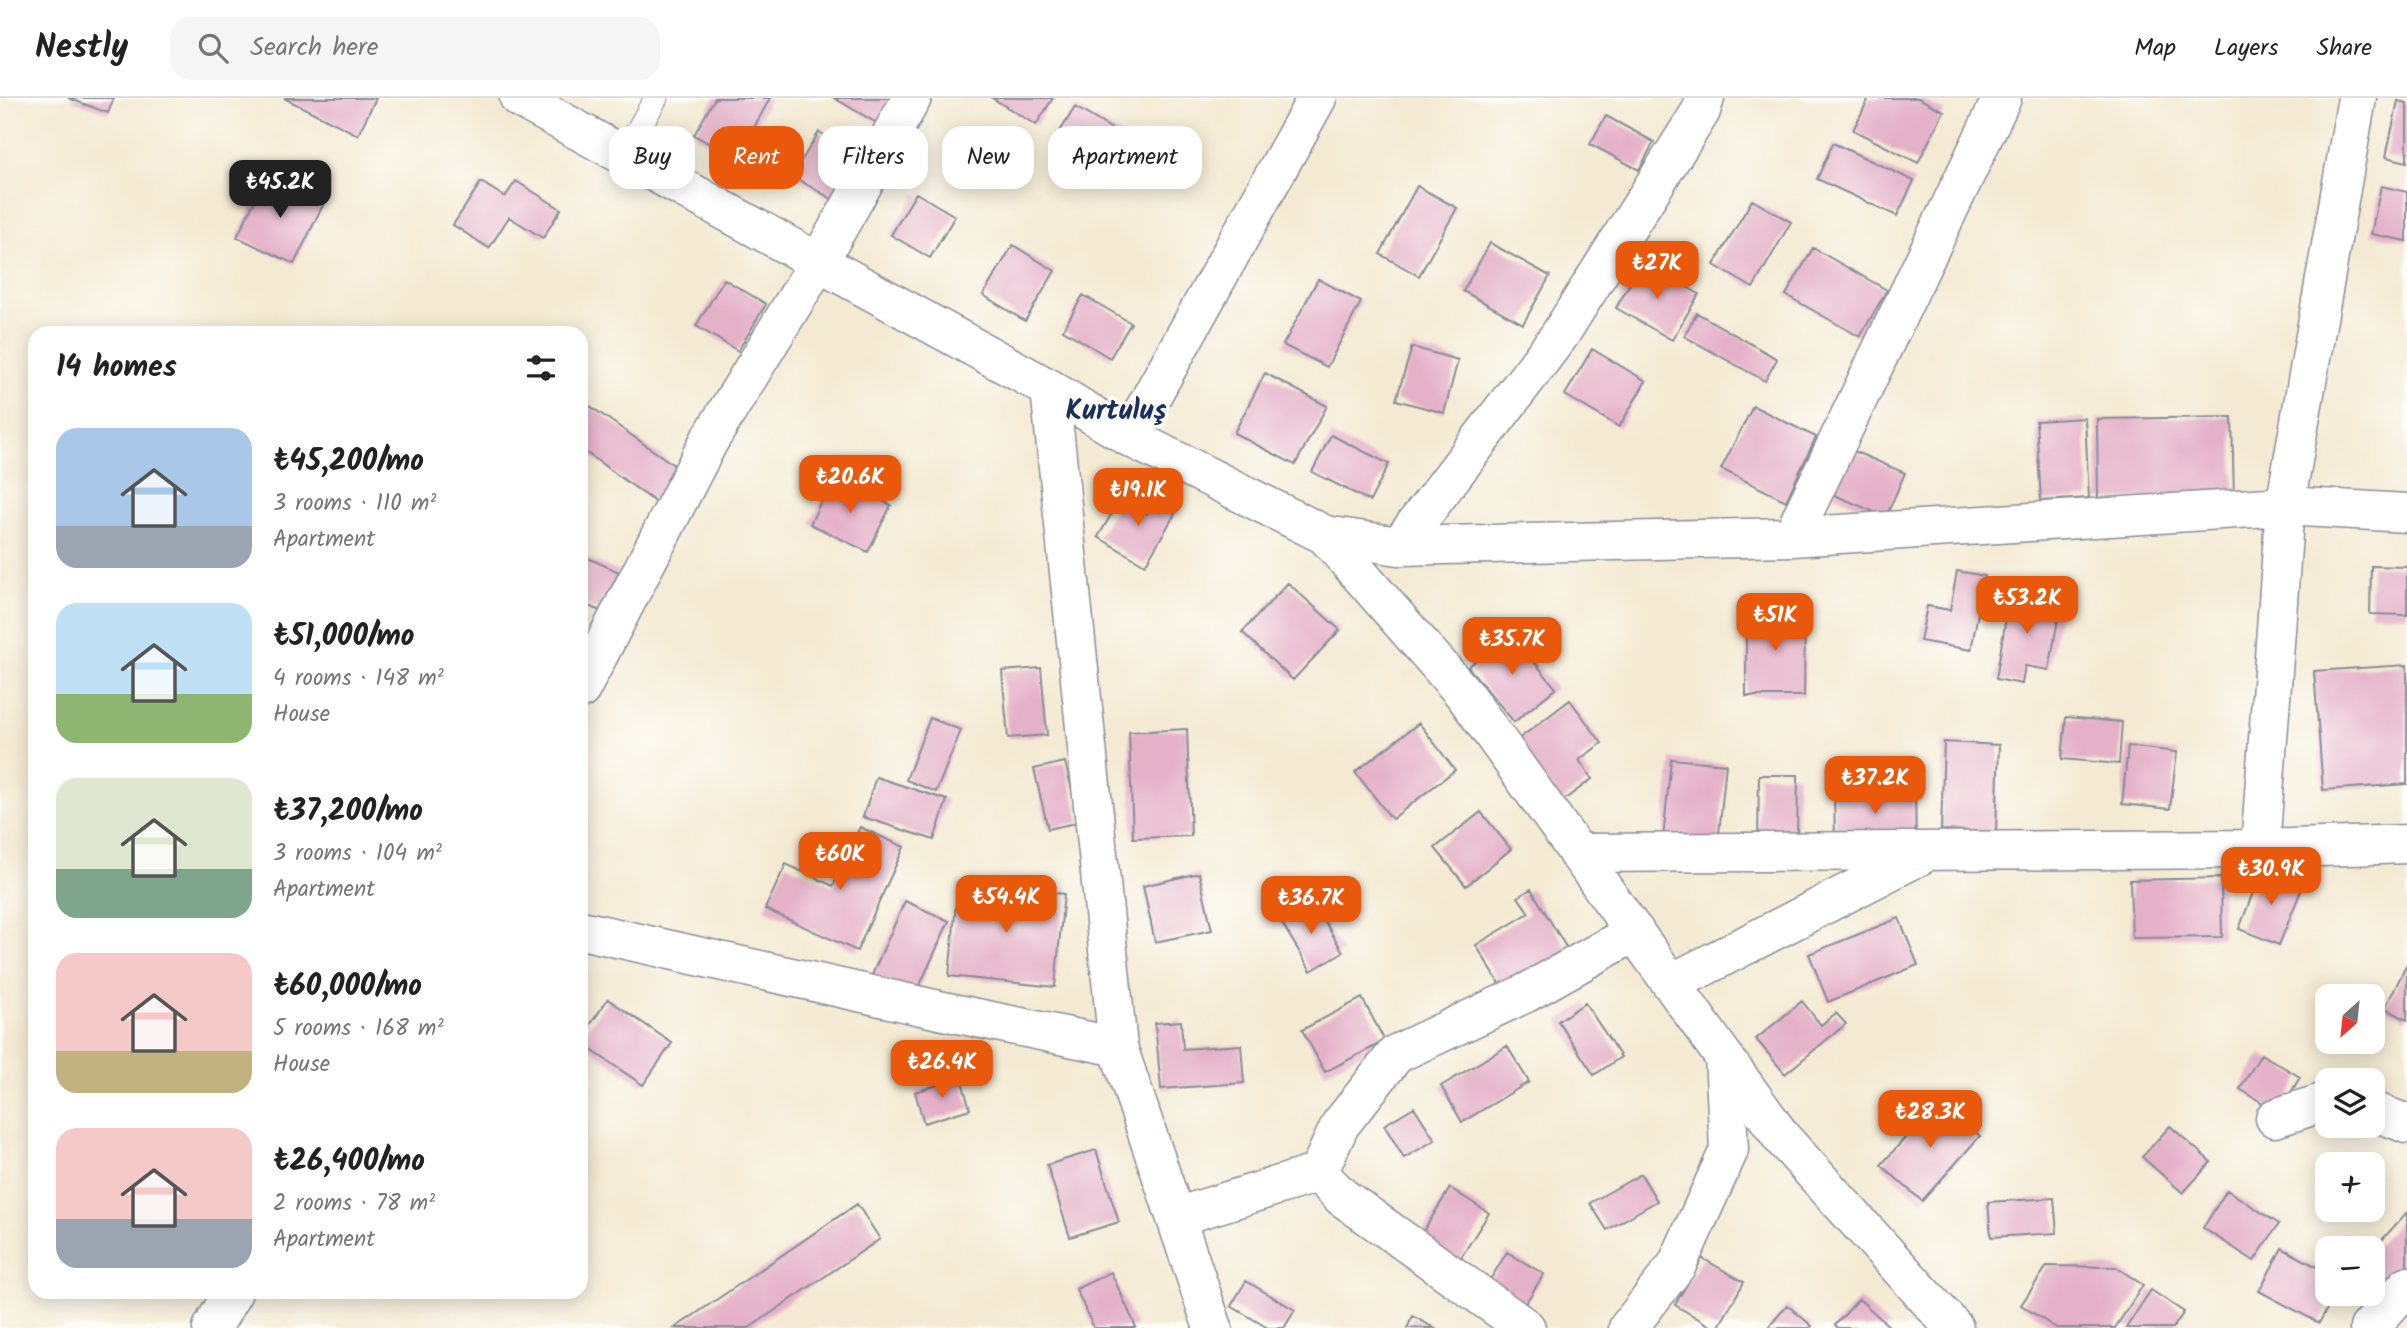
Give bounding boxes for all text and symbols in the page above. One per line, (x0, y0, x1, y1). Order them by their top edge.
search box (170, 17, 660, 80)
text: Nestly (35, 22, 128, 75)
text: Search here (250, 27, 378, 69)
icon: search (194, 29, 232, 67)
text: Map (2134, 29, 2176, 68)
text: Layers (2214, 29, 2278, 68)
text: Share (2316, 29, 2372, 68)
chip: Buy (609, 126, 695, 189)
chip: Rent (709, 126, 804, 189)
chip: Filters (818, 126, 928, 189)
chip: New (942, 126, 1034, 189)
chip: Apartment (1048, 126, 1202, 189)
pin: ₺45.2K (223, 160, 337, 220)
text: ₺45.2K (245, 165, 315, 201)
pin: ₺27K (1616, 242, 1698, 301)
text: ₺27K (1632, 246, 1682, 282)
text: 14 homes (56, 344, 177, 392)
icon: filters (522, 349, 560, 387)
district label: Kurtuluş (1066, 389, 1166, 434)
text: ₺45,200/mo (273, 438, 424, 486)
icon: home (112, 456, 196, 540)
pin: ₺20.6K (793, 456, 907, 515)
text: ₺20.6K (815, 460, 885, 496)
pin: ₺19.1K (1081, 468, 1195, 528)
text: ₺19.1K (1109, 473, 1167, 509)
text: 3 rooms · 110 m² (273, 486, 436, 522)
text: Apartment (273, 522, 375, 558)
pin: ₺53.2K (1970, 576, 2084, 636)
text: ₺53.2K (1992, 581, 2062, 617)
pin: ₺51K (1734, 594, 1816, 653)
text: ₺51K (1752, 598, 1798, 634)
text: ₺51,000/mo (273, 613, 415, 661)
pin: ₺35.7K (1455, 618, 1569, 677)
text: ₺35.7K (1478, 622, 1546, 658)
icon: home (112, 631, 196, 715)
text: 4 rooms · 148 m² (273, 661, 444, 697)
text: House (273, 697, 330, 733)
pin: ₺37.2K (1818, 756, 1932, 816)
text: ₺37.2K (1841, 761, 1909, 797)
text: ₺37,200/mo (273, 788, 423, 836)
icon: home (112, 806, 196, 890)
pin: ₺60K (799, 832, 881, 892)
text: 3 rooms · 104 m² (273, 836, 442, 872)
text: ₺60K (815, 837, 865, 873)
pin: ₺30.9K (2214, 848, 2328, 907)
text: ₺30.9K (2237, 852, 2305, 888)
text: Apartment (273, 872, 375, 908)
pin: ₺54.4K (949, 876, 1063, 935)
pin: ₺36.7K (1254, 876, 1368, 936)
text: ₺54.4K (972, 880, 1040, 916)
text: ₺36.7K (1277, 881, 1345, 917)
text: ₺60,000/mo (273, 963, 422, 1011)
icon: home (112, 981, 196, 1065)
north arrow (2315, 984, 2385, 1054)
map controls (2315, 984, 2385, 1306)
text: 5 rooms · 168 m² (273, 1011, 444, 1047)
pin: ₺26.4K (885, 1040, 999, 1100)
text: ₺26.4K (907, 1045, 977, 1081)
text: House (273, 1047, 330, 1083)
button: layers (2315, 1068, 2385, 1138)
pin: ₺28.3K (1873, 1090, 1987, 1150)
text: ₺28.3K (1894, 1095, 1966, 1131)
text: ₺26,400/mo (273, 1138, 425, 1186)
button: + (2315, 1152, 2385, 1222)
icon: home (112, 1156, 196, 1240)
text: 2 rooms · 78 m² (273, 1186, 435, 1222)
text: Apartment (273, 1222, 375, 1258)
button: − (2315, 1236, 2385, 1306)

